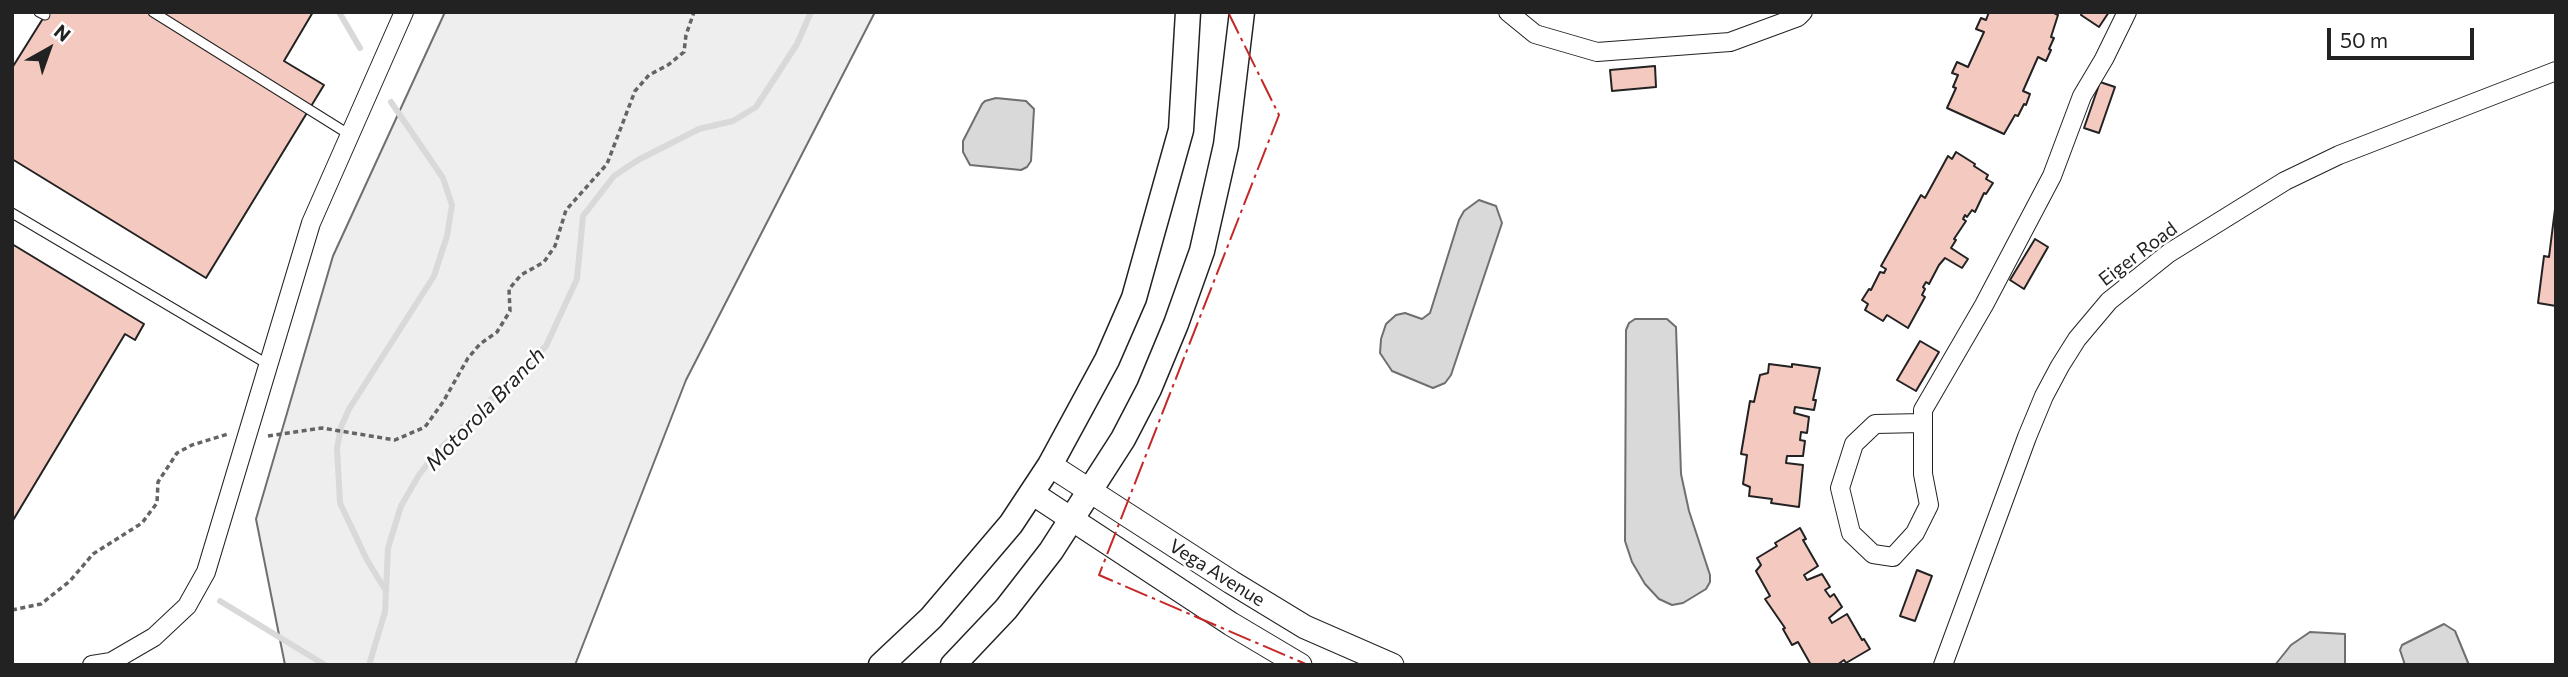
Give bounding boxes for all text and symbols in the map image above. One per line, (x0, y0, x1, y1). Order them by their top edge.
north arrow (14, 14, 84, 84)
scale bar (2330, 14, 2477, 58)
text: N (50, 19, 76, 46)
text: 50 m (2340, 27, 2388, 52)
street label: Eiger Road (2094, 217, 2182, 291)
water label: Motorola Branch (420, 342, 550, 476)
street label: Vega Avenue (1165, 535, 1269, 611)

